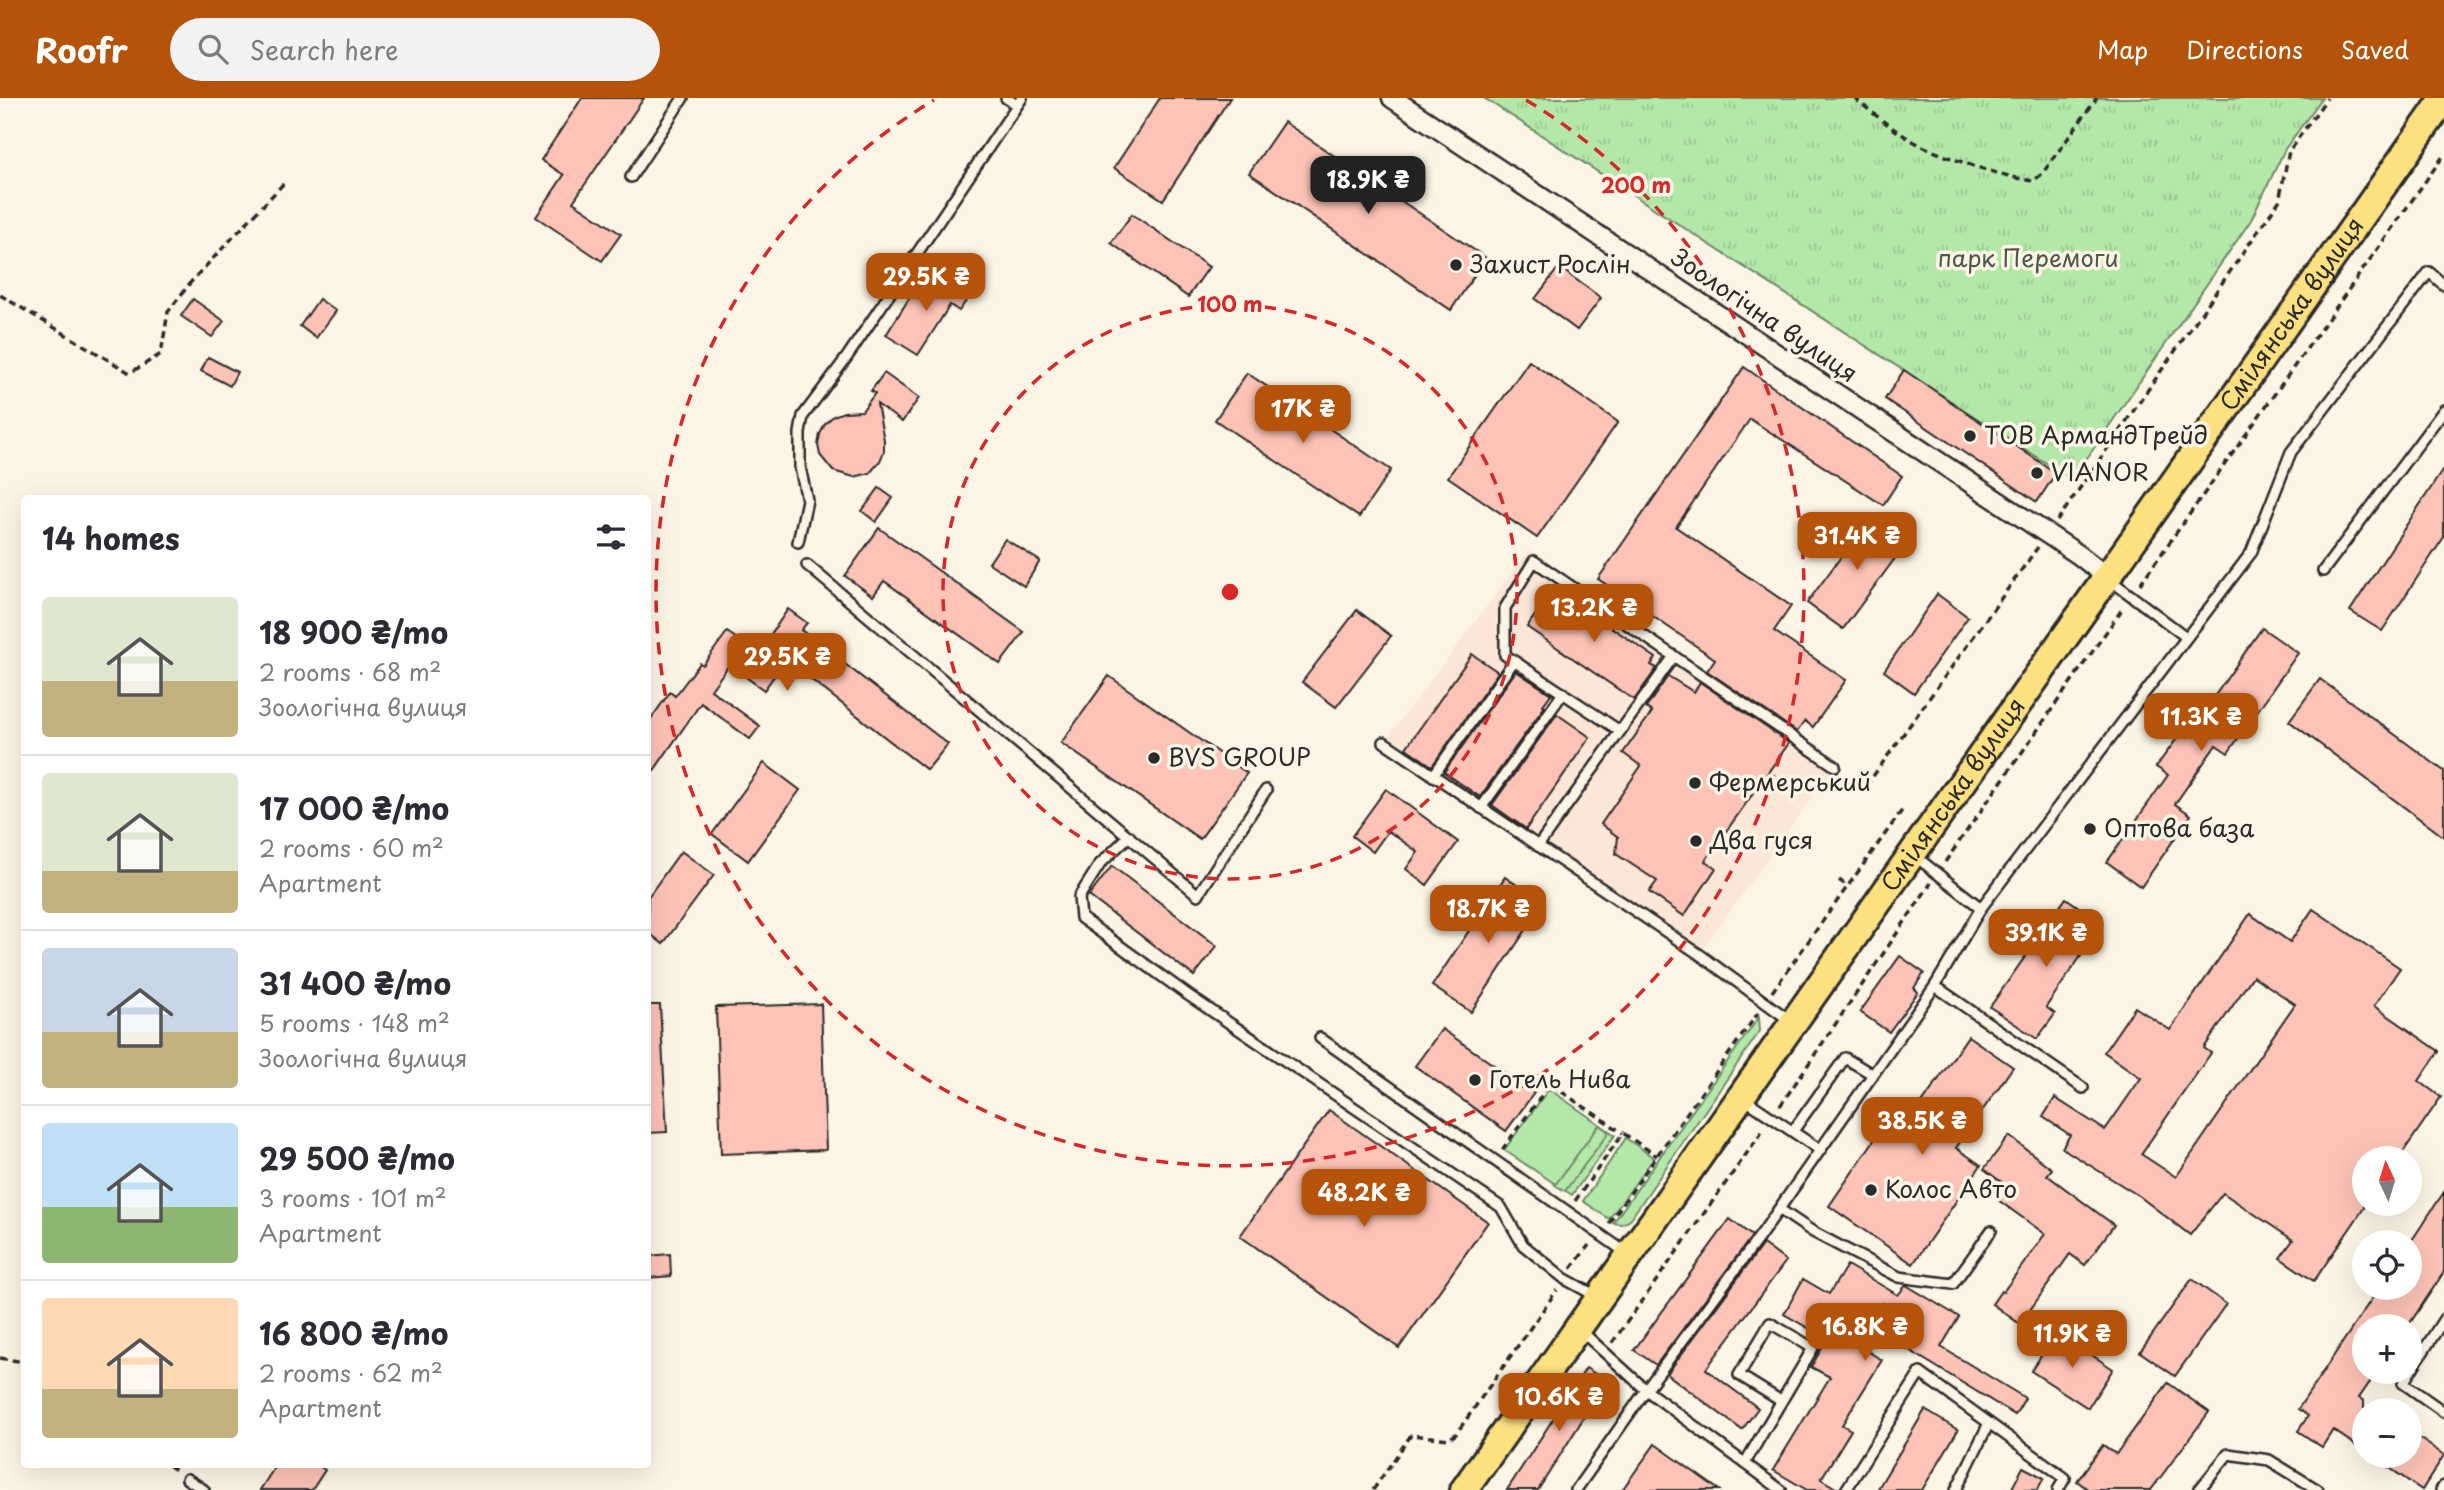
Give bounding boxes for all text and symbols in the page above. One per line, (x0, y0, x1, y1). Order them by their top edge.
search box (170, 18, 660, 81)
text: Roofr (35, 24, 128, 74)
icon: search (194, 30, 232, 68)
text: Search here (250, 30, 398, 69)
text: Map (2097, 31, 2148, 67)
text: Directions (2186, 31, 2303, 67)
text: Saved (2341, 31, 2409, 67)
pin: 18.9K ₴ (1303, 156, 1433, 216)
text: 18.9K ₴ (1326, 161, 1410, 196)
text: 200 m (1601, 168, 1671, 200)
street label: Смілянська вулиця (2210, 209, 2372, 418)
street label: Зоологічна вулиця (1665, 239, 1865, 390)
park label: парк Перемоги (1937, 239, 2119, 275)
place label: Захист Рослін (1470, 245, 1631, 281)
pin: 29.5K ₴ (861, 254, 991, 313)
marker: Захист Рослін (1448, 257, 1464, 273)
text: 29.5K ₴ (882, 258, 970, 293)
text: 100 m (1197, 287, 1263, 319)
pin: 17K ₴ (1254, 386, 1352, 445)
text: 17K ₴ (1271, 390, 1335, 425)
place label: ТОВ АрмандТрейд (1984, 416, 2208, 452)
marker: ТОВ АрмандТрейд (1962, 428, 1978, 444)
place label: VIANOR (2051, 453, 2149, 489)
marker: VIANOR (2029, 465, 2045, 481)
pin: 31.4K ₴ (1792, 512, 1922, 572)
text: 14 homes (42, 515, 180, 560)
text: 31.4K ₴ (1814, 517, 1900, 552)
icon: filters (592, 518, 630, 556)
centre of rings (1218, 580, 1242, 604)
pin: 13.2K ₴ (1529, 584, 1659, 644)
text: 13.2K ₴ (1551, 589, 1638, 624)
text: 18 900 ₴/mo (259, 609, 448, 654)
icon: home (98, 625, 182, 709)
pin: 29.5K ₴ (722, 634, 852, 693)
text: 29.5K ₴ (743, 638, 831, 673)
text: 2 rooms · 68 m² (259, 654, 441, 689)
text: Зоологічна вулиця (259, 689, 468, 724)
street label: Смілянська вулиця (1871, 690, 2033, 898)
pin: 11.3K ₴ (2136, 694, 2266, 753)
text: 11.3K ₴ (2160, 698, 2242, 733)
place label: BVS GROUP (1168, 738, 1311, 774)
marker: BVS GROUP (1146, 750, 1162, 766)
place label: Фермерський (1709, 763, 1871, 799)
marker: Фермерський (1687, 775, 1703, 791)
text: 17 000 ₴/mo (259, 785, 449, 830)
icon: home (98, 801, 182, 885)
place label: Оптова база (2104, 809, 2254, 845)
place label: Два гуся (1709, 821, 1813, 857)
marker: Оптова база (2082, 821, 2098, 837)
text: 2 rooms · 60 m² (259, 830, 444, 865)
marker: Два гуся (1688, 833, 1704, 849)
text: Apartment (259, 865, 382, 900)
pin: 18.7K ₴ (1423, 886, 1553, 945)
text: 18.7K ₴ (1446, 890, 1530, 925)
pin: 39.1K ₴ (1981, 910, 2111, 969)
text: 39.1K ₴ (2005, 914, 2087, 949)
text: 31 400 ₴/mo (259, 960, 451, 1005)
icon: home (98, 976, 182, 1060)
text: 5 rooms · 148 m² (259, 1005, 450, 1040)
text: Зоологічна вулиця (259, 1040, 468, 1075)
place label: Готель Нива (1489, 1060, 1630, 1096)
marker: Готель Нива (1467, 1072, 1483, 1088)
pin: 38.5K ₴ (1857, 1098, 1987, 1157)
text: 38.5K ₴ (1877, 1102, 1967, 1137)
text: 29 500 ₴/mo (259, 1135, 455, 1180)
north arrow (2352, 1146, 2422, 1216)
map controls (2352, 1146, 2422, 1468)
icon: home (98, 1151, 182, 1235)
pin: 48.2K ₴ (1299, 1170, 1429, 1229)
place label: Колос Авто (1885, 1170, 2017, 1206)
text: 48.2K ₴ (1318, 1174, 1410, 1209)
text: 3 rooms · 101 m² (259, 1180, 447, 1215)
marker: Колос Авто (1863, 1182, 1879, 1198)
text: Apartment (259, 1215, 382, 1250)
button: locate (2352, 1230, 2422, 1300)
pin: 16.8K ₴ (1800, 1304, 1930, 1363)
text: 16.8K ₴ (1822, 1308, 1908, 1343)
text: 16 800 ₴/mo (259, 1310, 448, 1355)
pin: 11.9K ₴ (2007, 1310, 2137, 1370)
button: + (2352, 1314, 2422, 1384)
text: 11.9K ₴ (2033, 1315, 2111, 1350)
icon: home (98, 1326, 182, 1410)
text: 2 rooms · 62 m² (259, 1355, 443, 1390)
pin: 10.6K ₴ (1494, 1374, 1624, 1433)
text: 10.6K ₴ (1515, 1378, 1603, 1413)
text: Apartment (259, 1390, 382, 1425)
button: − (2352, 1398, 2422, 1468)

